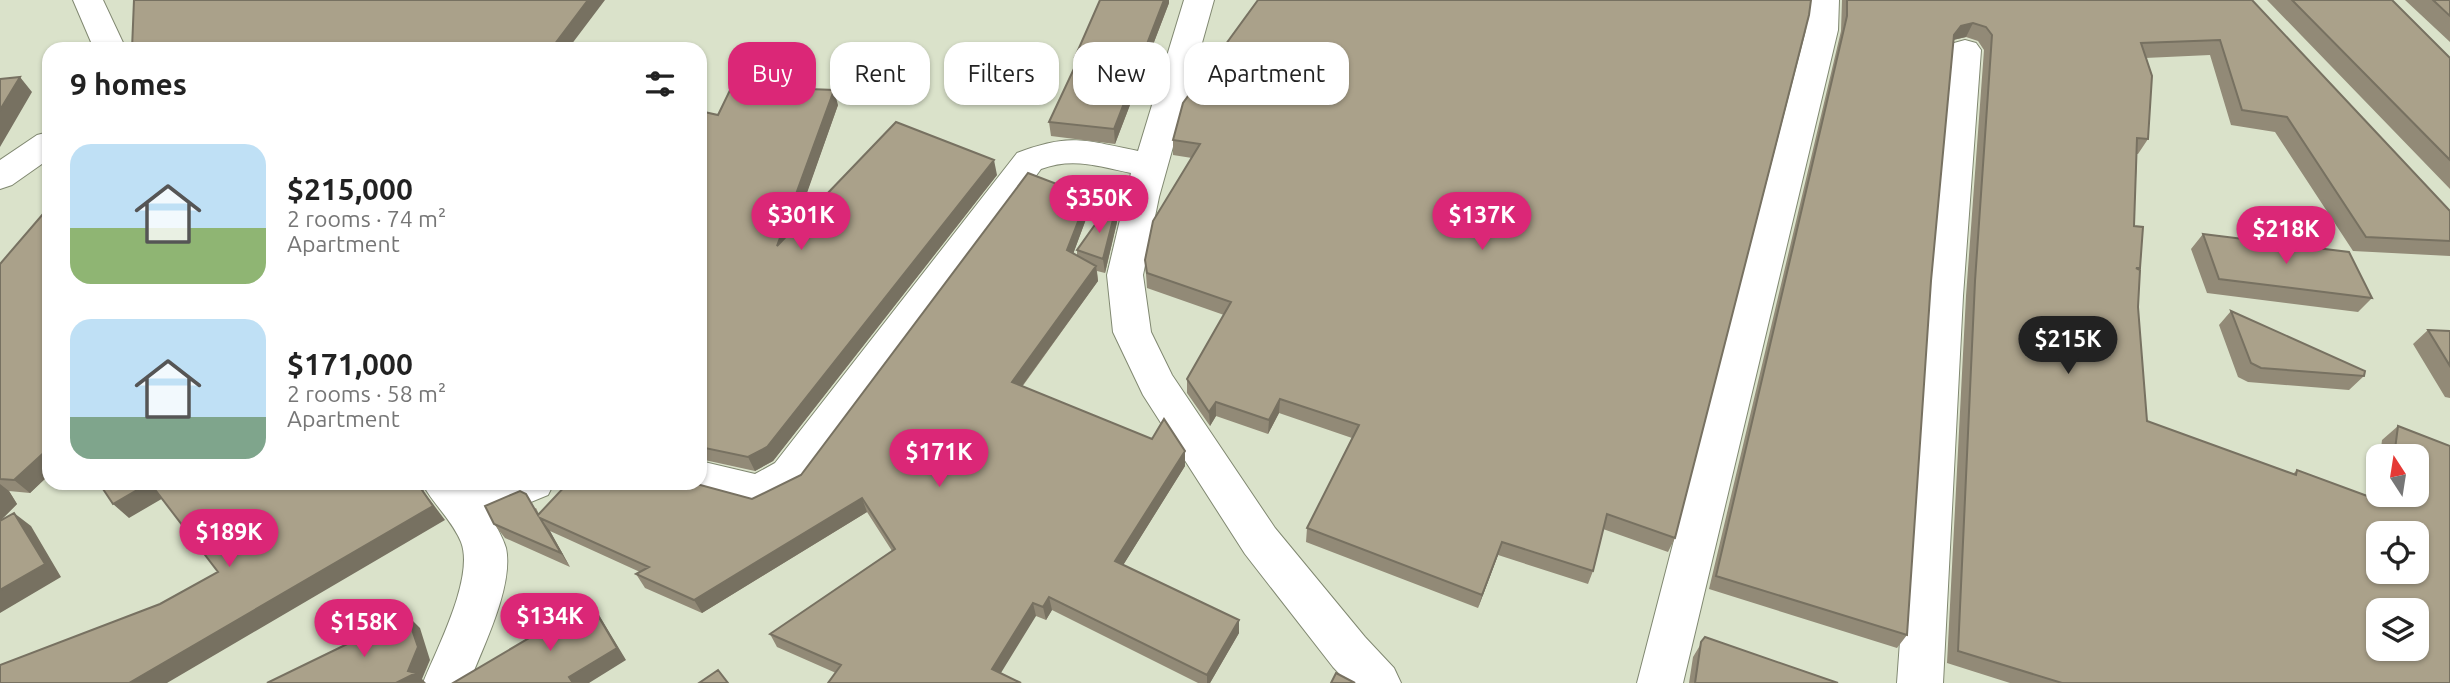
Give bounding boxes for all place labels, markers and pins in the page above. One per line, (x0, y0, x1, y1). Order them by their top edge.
pin: $350K (1050, 176, 1148, 235)
pin: $301K (752, 192, 850, 252)
pin: $137K (1433, 192, 1531, 252)
pin: $218K (2237, 206, 2335, 266)
pin: $215K (2019, 316, 2117, 376)
pin: $171K (890, 430, 988, 489)
pin: $189K (180, 510, 278, 569)
pin: $134K (501, 594, 599, 653)
pin: $158K (315, 600, 413, 659)

